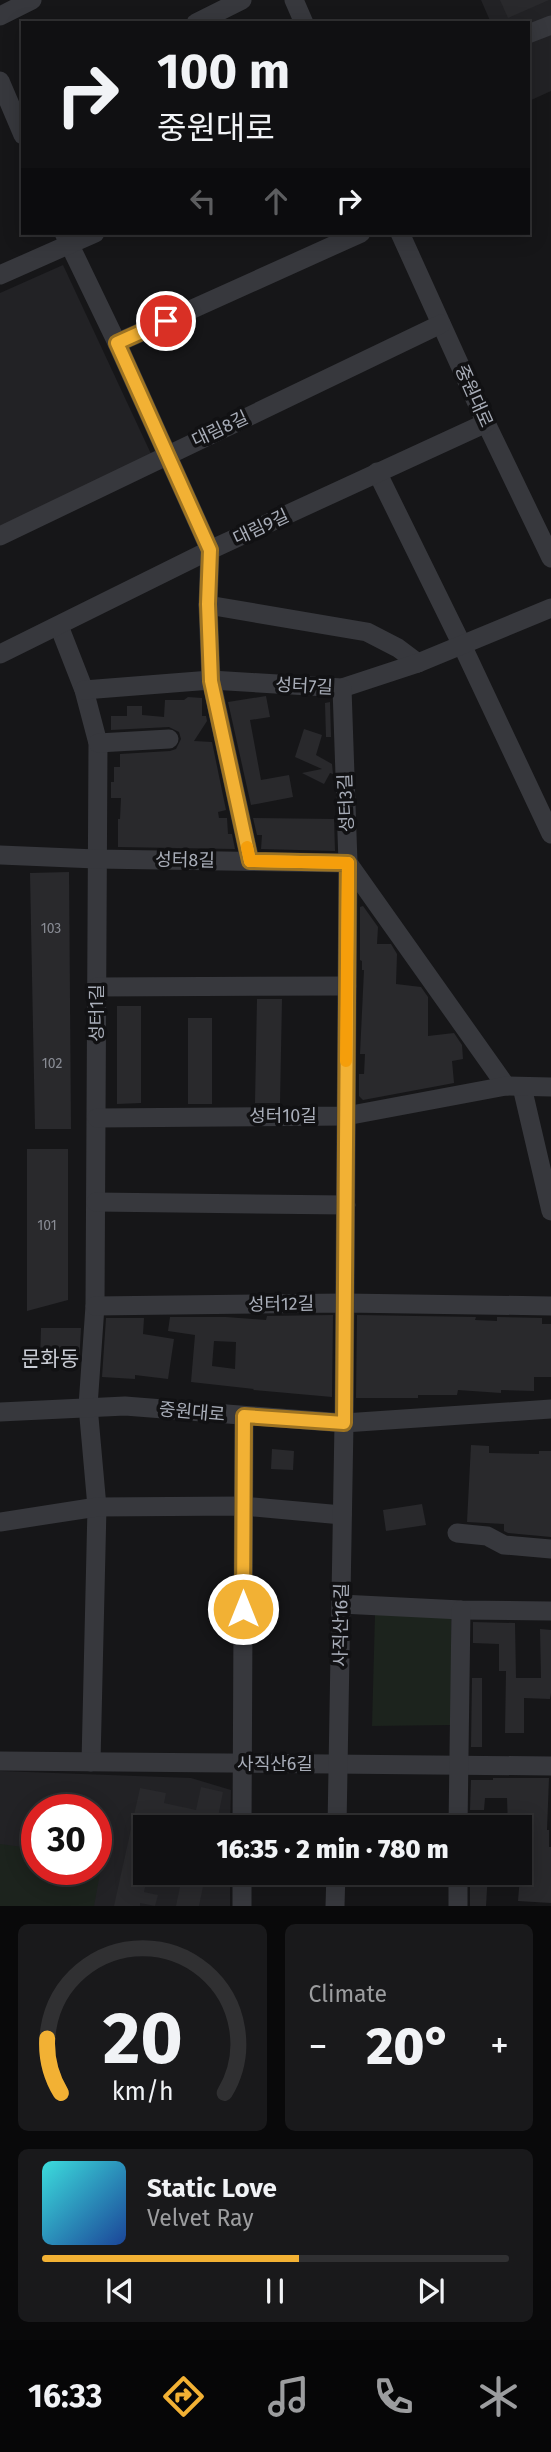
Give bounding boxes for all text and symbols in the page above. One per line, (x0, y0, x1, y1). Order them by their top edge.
text: 100 m (157, 42, 290, 101)
icon: right (42, 49, 133, 140)
text: 중원대로 (157, 109, 275, 147)
icon: left (184, 182, 222, 220)
icon: ahead (257, 182, 295, 220)
icon: right (330, 182, 368, 220)
pin (136, 291, 196, 351)
icon: arrive (147, 302, 185, 340)
street label: 중원대로 (450, 361, 498, 431)
street label: 대림8길 (188, 406, 252, 452)
street label: 대림9길 (230, 505, 292, 549)
street label: 성터7길 (275, 674, 333, 698)
street label: 성터3길 (334, 773, 358, 833)
street label: 성터8길 (155, 848, 215, 872)
house number: 103 (41, 920, 61, 937)
street label: 성터1길 (86, 984, 108, 1042)
house number: 102 (42, 1055, 62, 1072)
street label: 성터10길 (249, 1105, 317, 1127)
house number: 101 (37, 1217, 57, 1234)
street label: 성터12길 (248, 1292, 314, 1316)
district label: 문화동 (21, 1346, 79, 1372)
street label: 중원대로 (158, 1398, 226, 1426)
position arrow (206, 1572, 280, 1646)
street label: 사직산16길 (329, 1583, 353, 1667)
street label: 사직산6길 (237, 1753, 313, 1775)
speed limit sign: 30 (21, 1794, 112, 1885)
text: 16:35 · 2 min · 780 m (216, 1834, 449, 1865)
text: Climate (309, 1980, 387, 2008)
text: 20 (102, 1996, 182, 2083)
text: 20° (366, 2015, 451, 2078)
text: − (309, 2023, 328, 2069)
text: + (490, 2023, 509, 2069)
text: km/h (111, 2077, 173, 2107)
text: Static Love (147, 2173, 277, 2204)
text: Velvet Ray (147, 2204, 254, 2232)
icon: previous (101, 2272, 139, 2310)
icon: pause (256, 2272, 294, 2310)
icon: next (412, 2272, 450, 2310)
icon: directions (159, 2372, 208, 2421)
icon: music (264, 2372, 313, 2421)
icon: phone (369, 2372, 418, 2421)
icon: climate (474, 2372, 523, 2421)
text: 16:33 (28, 2377, 102, 2415)

